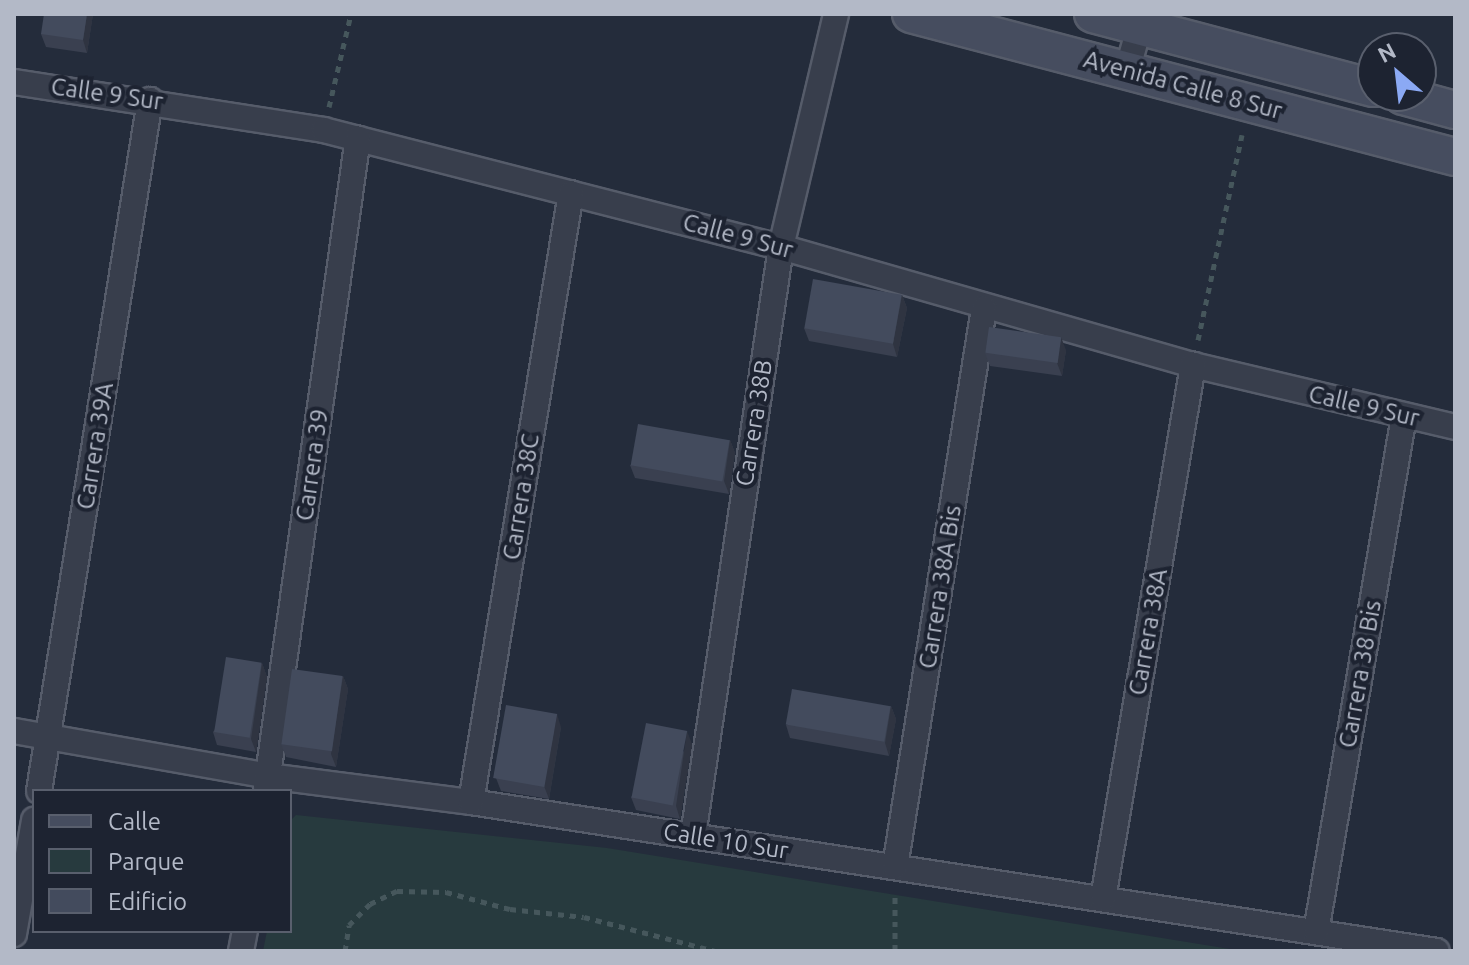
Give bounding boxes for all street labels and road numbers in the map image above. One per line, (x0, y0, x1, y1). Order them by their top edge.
street label: Avenida Calle 8 Sur (1081, 45, 1285, 125)
street label: Calle 9 Sur (49, 72, 165, 116)
street label: Calle 9 Sur (680, 207, 796, 265)
street label: Carrera 38B (730, 358, 778, 488)
street label: Calle 9 Sur (1306, 379, 1422, 433)
street label: Carrera 39A (71, 381, 119, 511)
street label: Carrera 39 (290, 407, 334, 523)
street label: Carrera 38C (497, 432, 545, 562)
street label: Carrera 38A Bis (913, 503, 967, 671)
street label: Carrera 38A (1123, 566, 1173, 698)
street label: Carrera 38 Bis (1333, 598, 1387, 750)
street label: Calle 10 Sur (661, 817, 791, 865)

